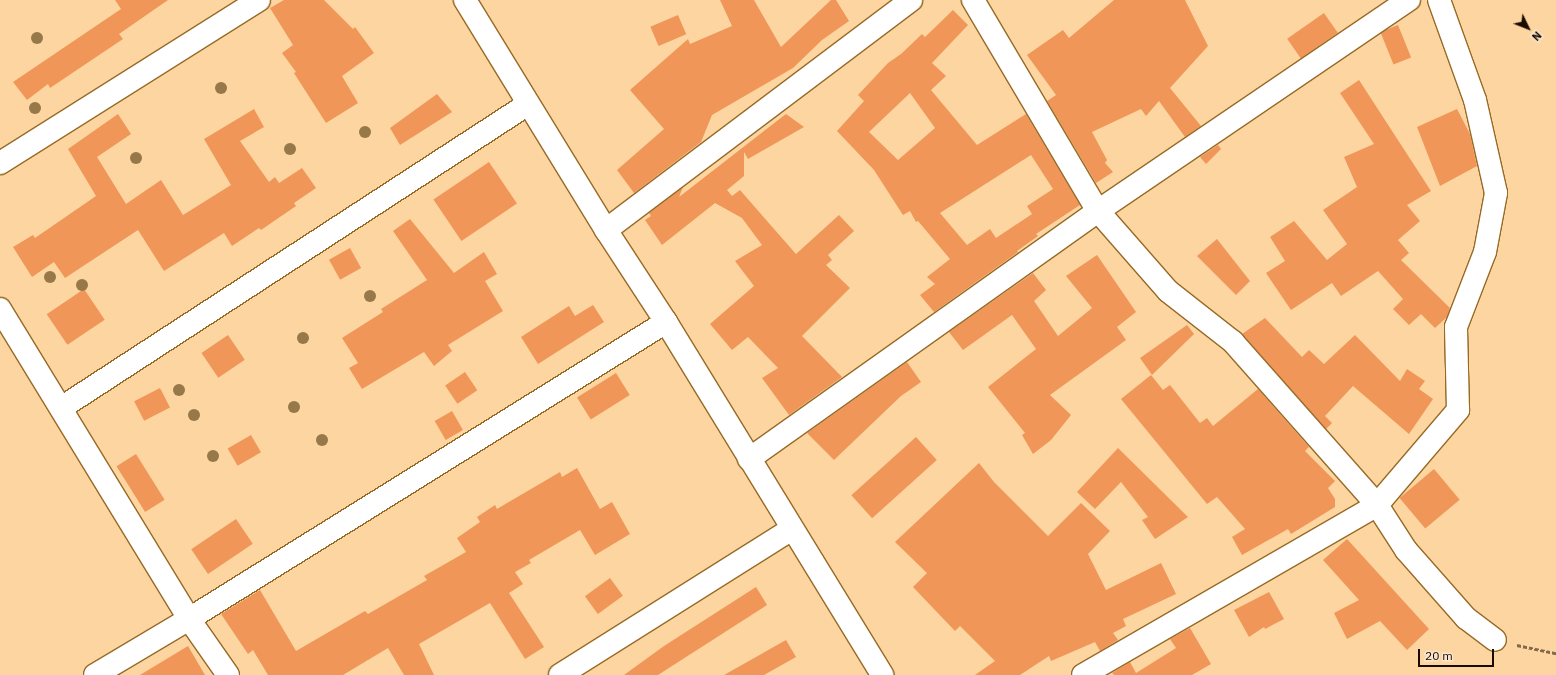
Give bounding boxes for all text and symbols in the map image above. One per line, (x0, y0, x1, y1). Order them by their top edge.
north arrow (1508, 8, 1548, 48)
text: N (1529, 28, 1545, 44)
scale bar (1420, 641, 1496, 667)
text: 20 m (1425, 648, 1453, 663)

